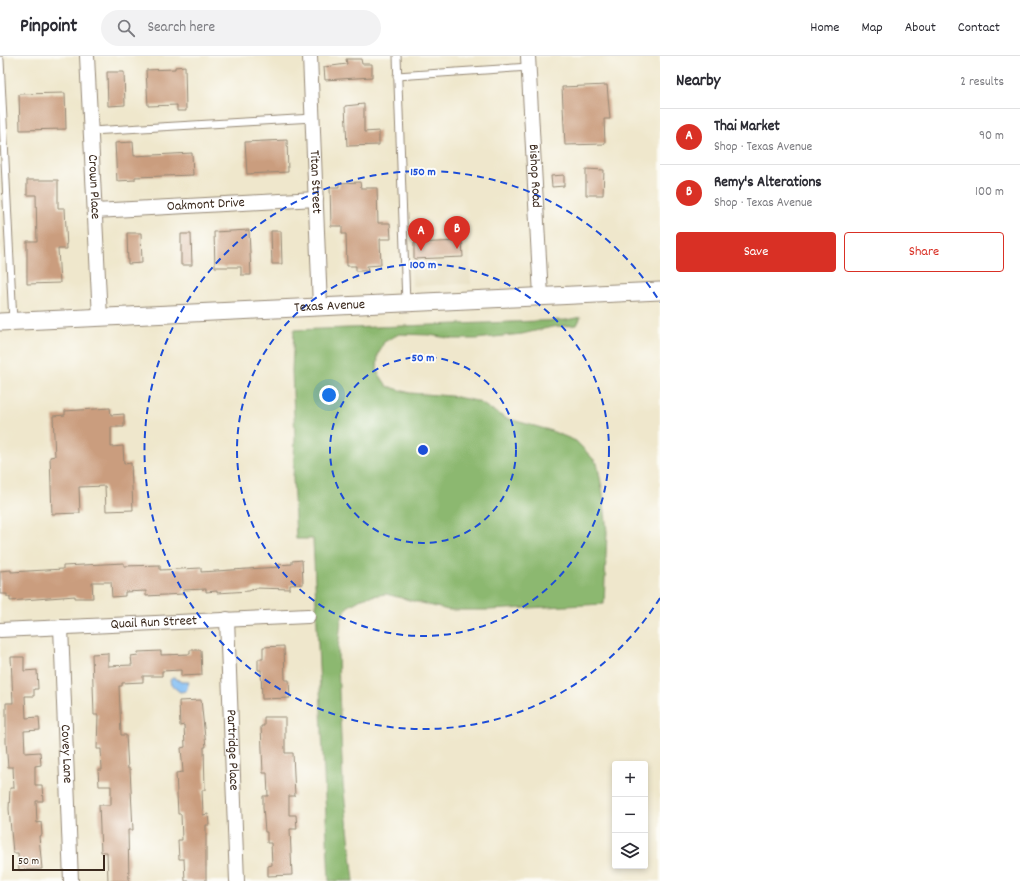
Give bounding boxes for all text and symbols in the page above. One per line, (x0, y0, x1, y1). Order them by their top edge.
search box (101, 10, 381, 46)
text: Pinpoint (20, 14, 77, 41)
icon: search (115, 17, 137, 39)
text: Search here (147, 17, 215, 39)
text: Home (810, 18, 839, 38)
text: Map (861, 18, 883, 38)
text: About (905, 18, 936, 38)
text: Contact (958, 18, 1000, 38)
text: Nearby (676, 70, 720, 94)
text: 2 results (960, 73, 1004, 92)
text: Thai Market (714, 116, 780, 138)
text: A (685, 127, 693, 146)
text: 90 m (979, 127, 1004, 146)
text: Shop · Texas Avenue (714, 138, 812, 157)
street label: Bishop Road (523, 143, 546, 208)
street label: Titan Street (304, 150, 326, 214)
street label: Crown Place (82, 154, 105, 220)
text: 150 m (410, 164, 436, 181)
text: Remy's Alterations (714, 172, 822, 194)
text: B (686, 183, 692, 202)
text: 100 m (975, 183, 1004, 202)
street label: Oakmont Drive (166, 193, 245, 217)
text: Shop · Texas Avenue (714, 194, 812, 213)
pin: B (444, 216, 470, 249)
pin: A (408, 218, 434, 251)
button: Save (676, 232, 836, 272)
button: Share (844, 232, 1004, 272)
text: 100 m (410, 257, 436, 274)
street label: Texas Avenue (294, 295, 366, 318)
text: 50 m (411, 350, 435, 367)
your location (319, 385, 339, 405)
centre of rings (416, 443, 430, 457)
street label: Quail Run Street (110, 611, 198, 635)
street label: Partridge Place (220, 709, 244, 791)
street label: Covey Lane (55, 724, 77, 784)
map controls (612, 761, 648, 869)
button: + (612, 761, 648, 797)
button: − (612, 797, 648, 833)
button: layers (612, 833, 648, 869)
scale bar (12, 853, 105, 872)
text: 50 m (18, 854, 39, 870)

